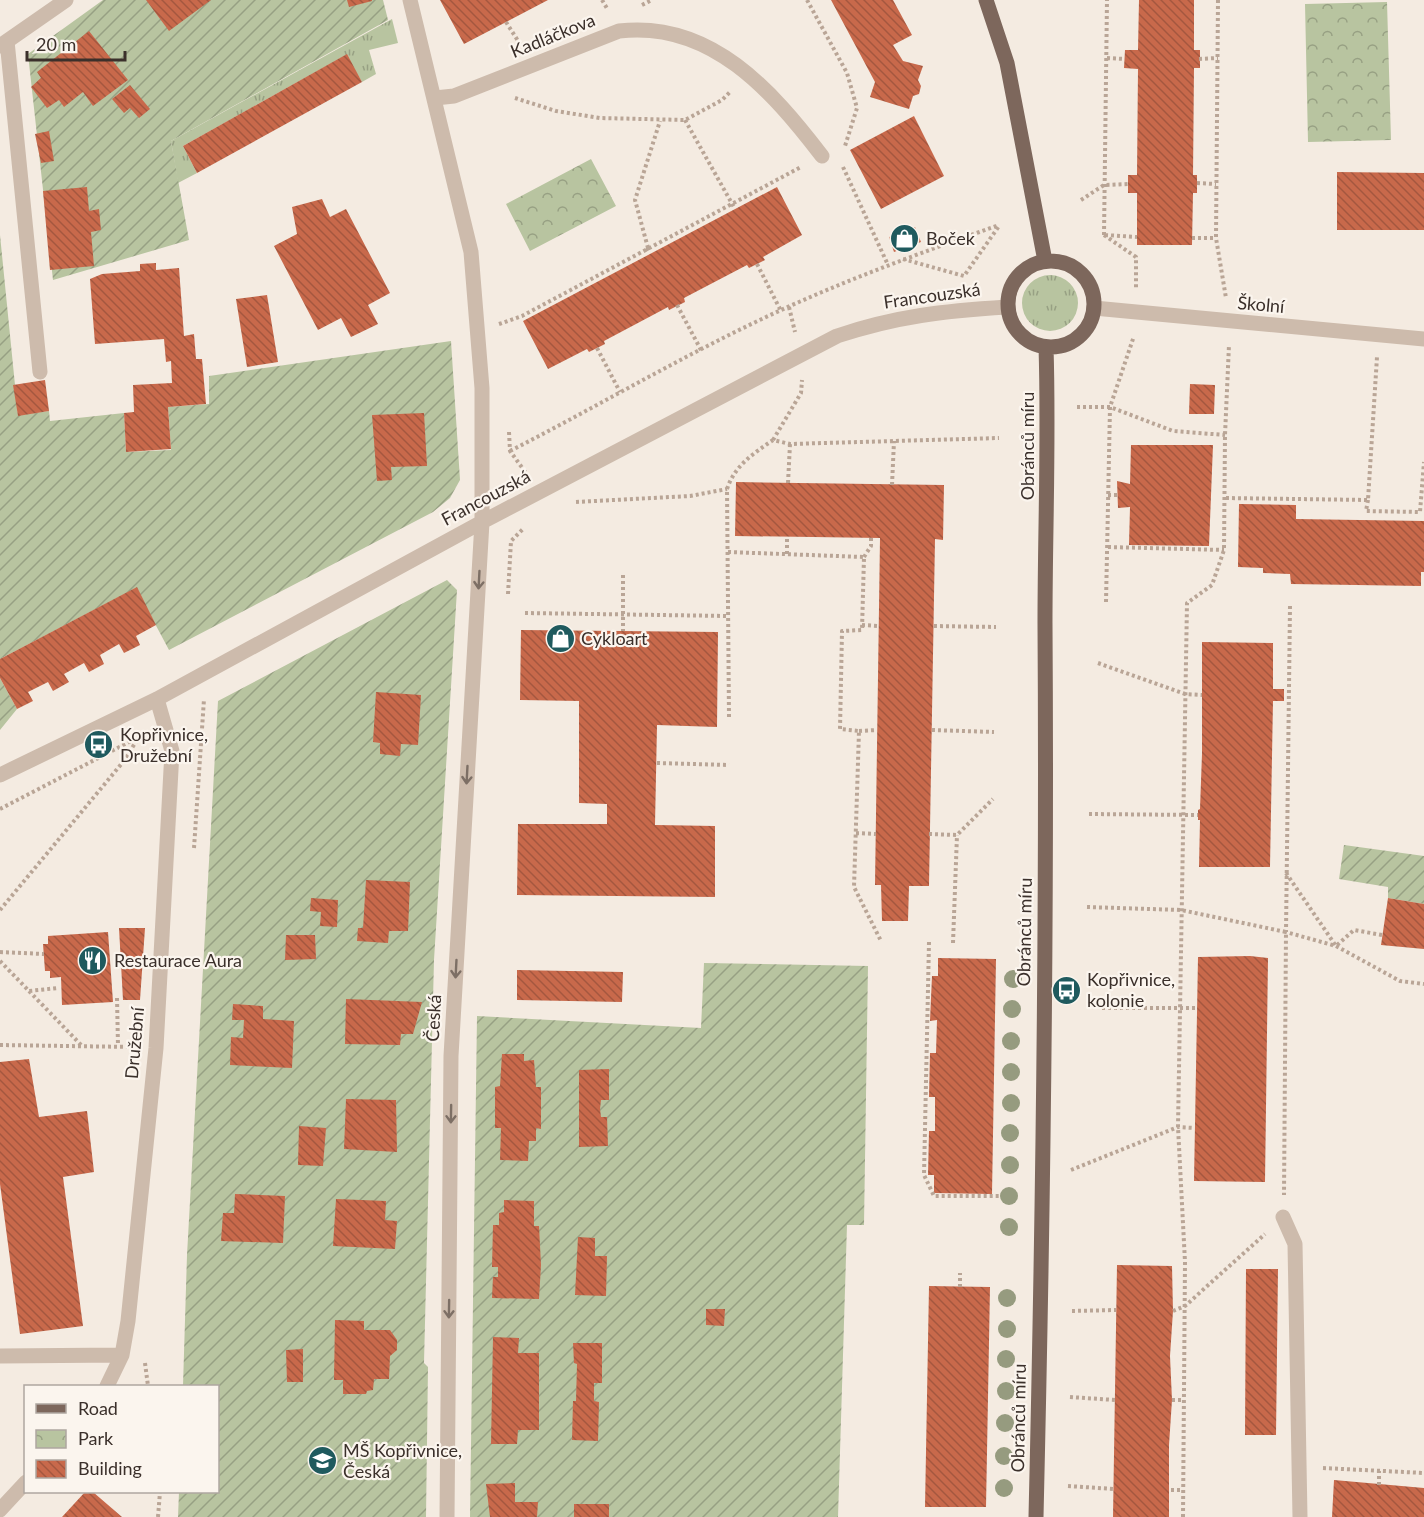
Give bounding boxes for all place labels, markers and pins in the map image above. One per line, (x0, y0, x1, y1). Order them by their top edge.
shop icon: Boček (889, 223, 921, 255)
place label: Boček (926, 227, 976, 249)
shop icon: Cykloart (544, 623, 576, 655)
place label: Cykloart (581, 627, 648, 649)
place label: Kopřivnice, Družební (120, 723, 208, 766)
bus stop icon: Kopřivnice, Družební (83, 729, 115, 761)
restaurant icon: Restaurace Aura (77, 945, 109, 977)
place label: Restaurace Aura (114, 949, 242, 971)
place label: Kopřivnice, kolonie (1087, 968, 1175, 1011)
bus stop icon: Kopřivnice, kolonie (1050, 974, 1082, 1006)
place label: MŠ Kopřivnice, Česká (343, 1439, 462, 1482)
school or university icon: MŠ Kopřivnice, Česká (306, 1445, 338, 1477)

